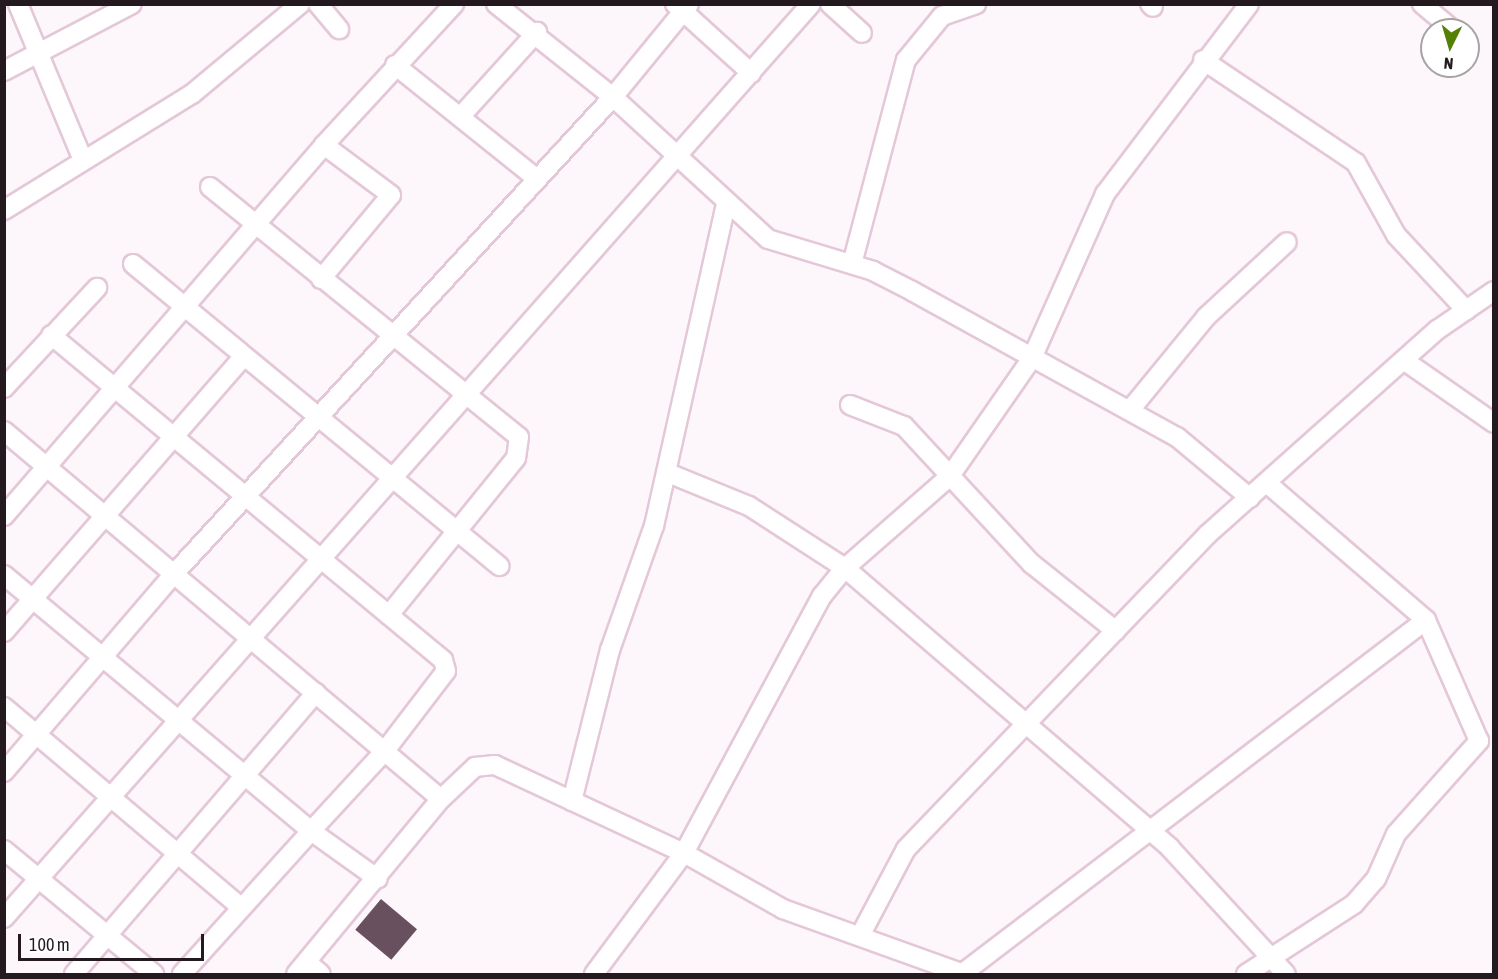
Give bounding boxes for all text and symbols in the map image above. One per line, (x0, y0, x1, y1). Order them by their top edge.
north arrow (1420, 18, 1480, 78)
text: N (1443, 55, 1454, 73)
scale bar (21, 922, 207, 960)
text: 100 m (29, 934, 70, 955)

